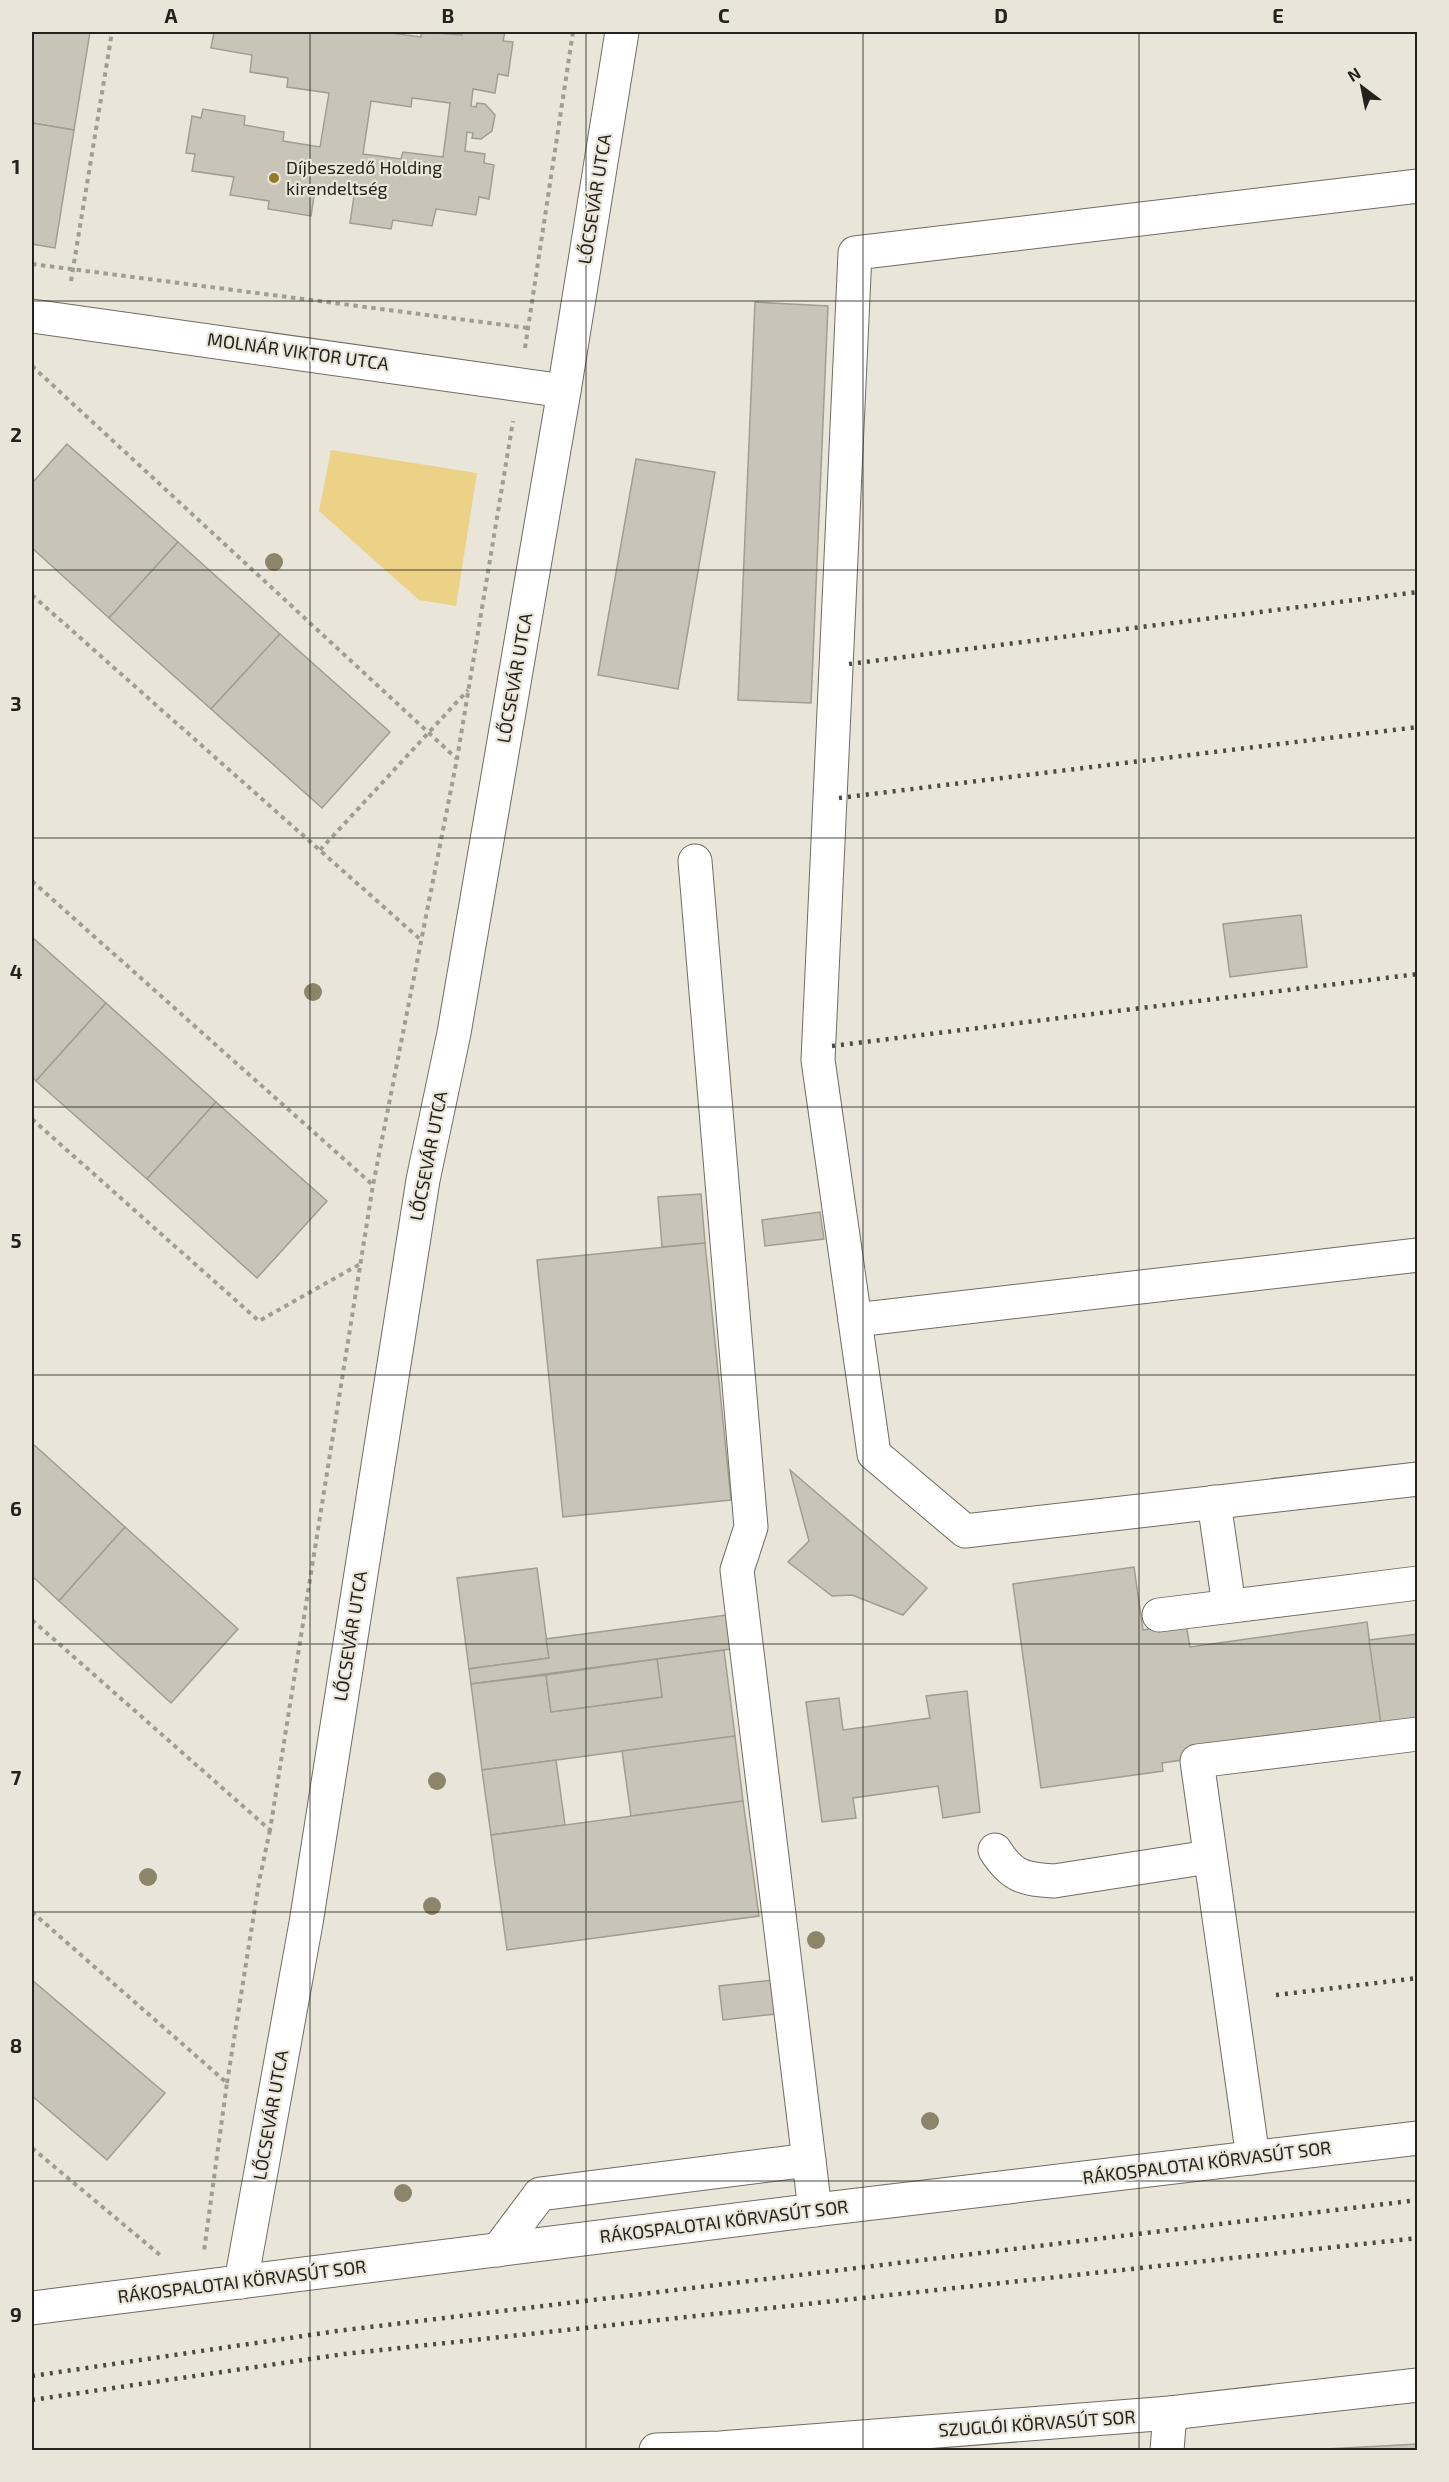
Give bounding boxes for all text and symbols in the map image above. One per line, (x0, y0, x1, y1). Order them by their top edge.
text: A (164, 3, 178, 27)
text: B (442, 3, 454, 27)
text: C (718, 3, 730, 27)
text: D (994, 3, 1008, 27)
text: E (1272, 3, 1284, 27)
north arrow (1332, 57, 1392, 117)
text: N (1344, 63, 1364, 85)
street label: LŐCSEVÁR UTCA (573, 131, 615, 266)
text: 1 (12, 154, 20, 178)
place label: Díjbeszedő Holding kirendeltség (286, 156, 442, 199)
marker: Díjbeszedő Holding kirendeltség (267, 171, 281, 185)
street label: MOLNÁR VIKTOR UTCA (206, 327, 391, 375)
text: 2 (10, 422, 22, 446)
street label: LŐCSEVÁR UTCA (492, 610, 536, 745)
text: 3 (10, 691, 22, 715)
text: 4 (10, 959, 23, 983)
street label: LŐCSEVÁR UTCA (405, 1088, 452, 1223)
text: 5 (10, 1228, 22, 1252)
text: 6 (10, 1496, 22, 1520)
street label: LŐCSEVÁR UTCA (329, 1568, 371, 1703)
text: 7 (11, 1765, 22, 1789)
text: 8 (10, 2033, 22, 2057)
street label: LŐCSEVÁR UTCA (248, 2047, 292, 2182)
street label: RÁKOSPALOTAI KÖRVASÚT SOR (1081, 2136, 1332, 2188)
street label: RÁKOSPALOTAI KÖRVASÚT SOR (598, 2195, 849, 2247)
street label: RÁKOSPALOTAI KÖRVASÚT SOR (116, 2255, 367, 2307)
text: 9 (10, 2302, 22, 2326)
street label: SZUGLÓI KÖRVASÚT SOR (938, 2405, 1136, 2441)

